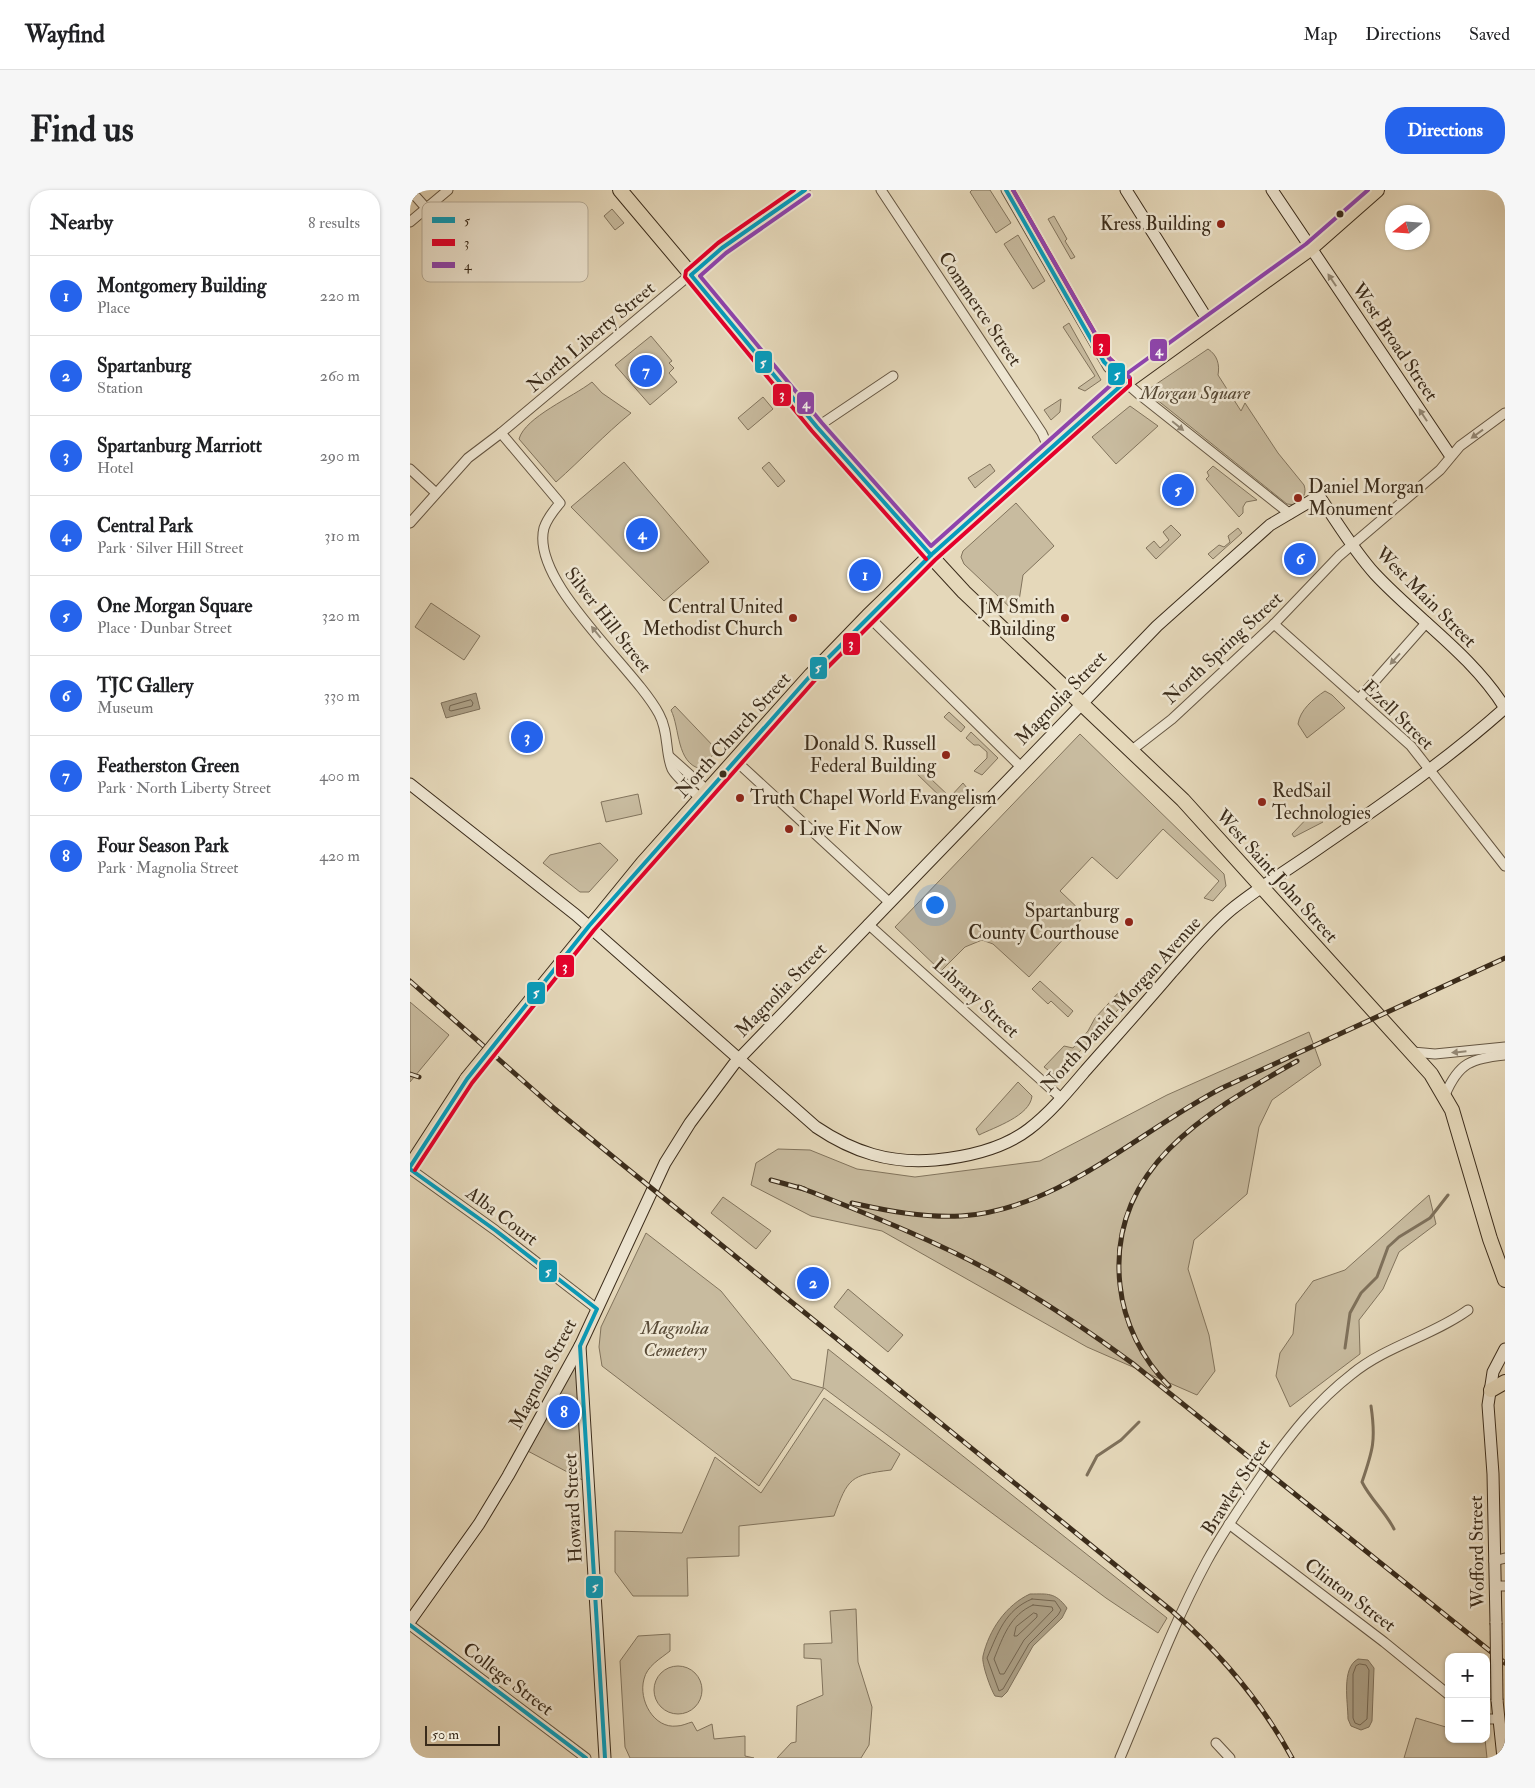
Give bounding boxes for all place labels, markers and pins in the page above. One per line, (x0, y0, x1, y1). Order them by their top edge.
unlabelled marker (1335, 209, 1345, 219)
place label: Kress Building (1100, 212, 1212, 236)
marker: Kress Building (1215, 218, 1227, 230)
pin: 7 (630, 352, 662, 390)
pin: 5 (1162, 471, 1194, 509)
place label: Daniel Morgan Monument (1308, 475, 1424, 521)
marker: Daniel Morgan Monument (1292, 492, 1304, 504)
pin: 4 (626, 515, 658, 553)
pin: 6 (1284, 540, 1316, 578)
pin: 1 (849, 556, 881, 594)
place label: Central United Methodist Church (642, 595, 784, 641)
place label: JM Smith Building (977, 595, 1056, 641)
marker: Central United Methodist Church (787, 612, 799, 624)
marker: JM Smith Building (1059, 612, 1071, 624)
pin: 3 (511, 718, 543, 756)
place label: Donald S. Russell Federal Building (804, 732, 937, 778)
marker: Donald S. Russell Federal Building (940, 749, 952, 761)
unlabelled marker (718, 769, 728, 779)
place label: RedSail Technologies (1272, 779, 1371, 825)
place label: Truth Chapel World Evangelism (750, 786, 997, 811)
marker: Truth Chapel World Evangelism (734, 792, 746, 804)
marker: RedSail Technologies (1256, 796, 1268, 808)
place label: Live Fit Now (799, 817, 902, 841)
marker: Live Fit Now (783, 823, 795, 835)
place label: Spartanburg County Courthouse (968, 899, 1120, 945)
marker: Spartanburg County Courthouse (1123, 916, 1135, 928)
pin: 2 (797, 1264, 829, 1302)
pin: 8 (548, 1393, 580, 1431)

